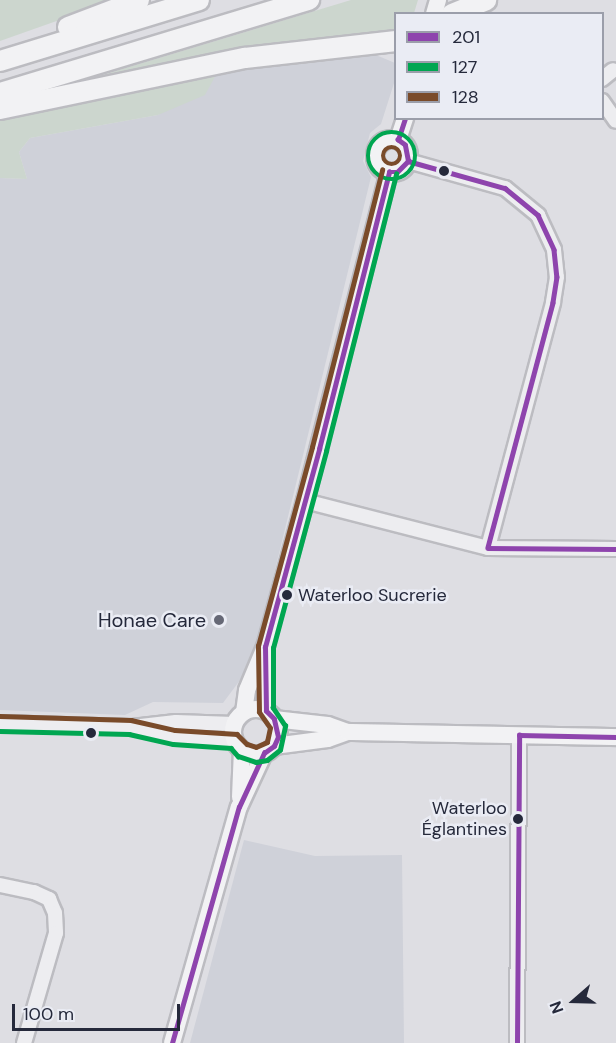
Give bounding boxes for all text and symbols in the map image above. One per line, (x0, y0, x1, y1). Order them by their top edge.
legend (394, 12, 604, 120)
text: 201 (452, 25, 480, 49)
text: 127 (452, 55, 477, 79)
text: 128 (452, 85, 479, 109)
unlabelled marker (438, 165, 450, 177)
place label: Waterloo Sucrerie (298, 584, 447, 606)
marker: Waterloo Sucrerie (281, 589, 293, 601)
place label: Honae Care (98, 608, 206, 632)
marker: Honae Care (210, 611, 228, 629)
unlabelled marker (85, 727, 97, 739)
place label: Waterloo Églantines (422, 798, 507, 840)
marker: Waterloo Églantines (512, 813, 524, 825)
north arrow (544, 971, 604, 1031)
scale bar (15, 992, 183, 1030)
text: N (545, 998, 568, 1016)
text: 100 m (23, 1002, 74, 1026)

